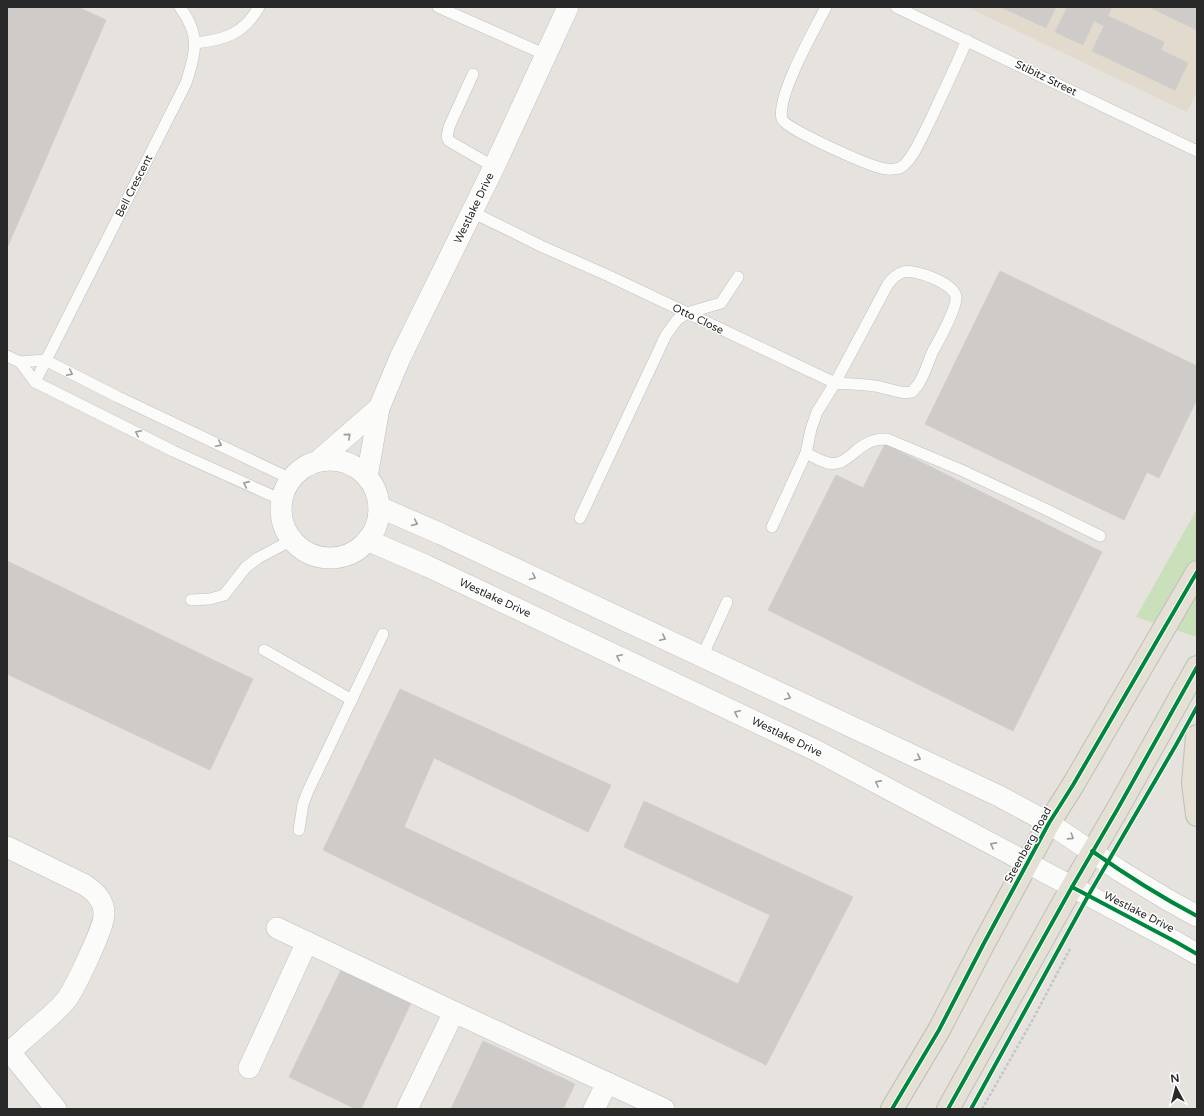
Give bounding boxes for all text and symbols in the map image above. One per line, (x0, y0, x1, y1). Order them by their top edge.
street label: Stibitz Street (1013, 57, 1079, 99)
street label: Bell Crescent (113, 153, 155, 219)
street label: Westlake Drive (451, 170, 497, 246)
street label: Otto Close (670, 301, 726, 337)
one-way arrow (65, 368, 73, 376)
one-way arrow (134, 430, 142, 438)
one-way arrow (343, 433, 350, 440)
one-way arrow (215, 439, 222, 447)
one-way arrow (243, 481, 251, 489)
one-way arrow (410, 518, 418, 526)
one-way arrow (528, 572, 536, 580)
street label: Westlake Drive (457, 576, 533, 620)
one-way arrow (659, 633, 666, 641)
one-way arrow (616, 654, 624, 662)
one-way arrow (784, 692, 791, 700)
one-way arrow (734, 710, 741, 718)
street label: Westlake Drive (749, 714, 825, 760)
one-way arrow (914, 753, 921, 761)
one-way arrow (875, 781, 882, 788)
street label: Steenberg Road (1002, 805, 1054, 885)
one-way arrow (1067, 833, 1074, 840)
one-way arrow (989, 842, 997, 850)
street label: Westlake Drive (1102, 889, 1176, 935)
north arrow (1156, 1068, 1196, 1108)
text: N (1170, 1072, 1180, 1086)

